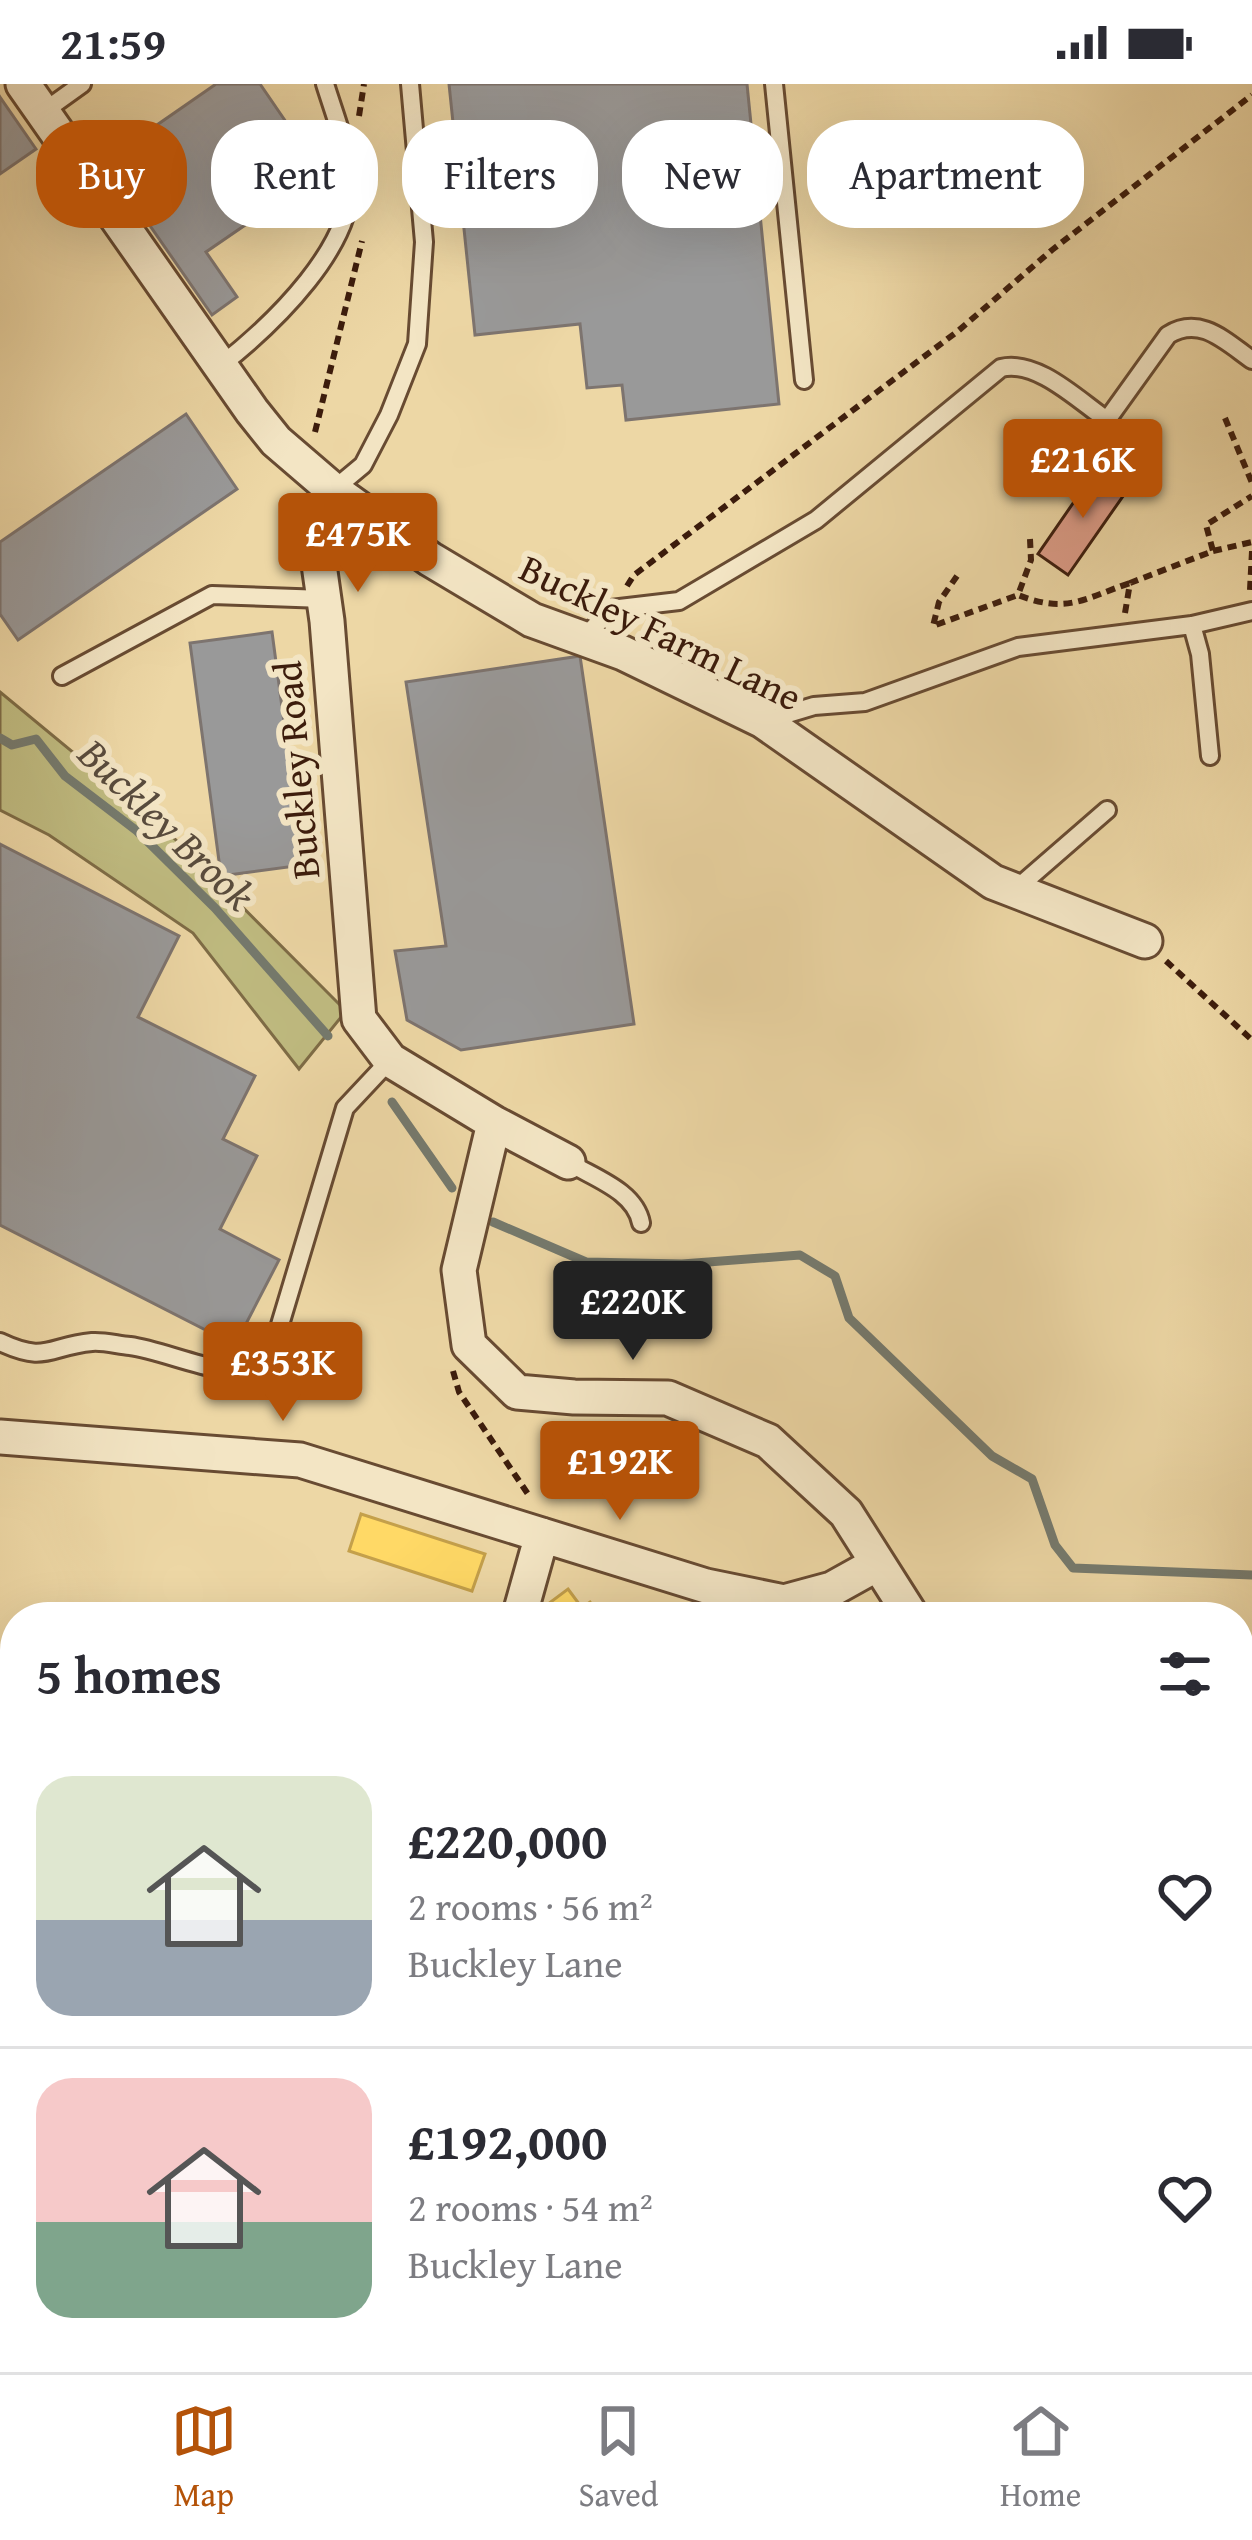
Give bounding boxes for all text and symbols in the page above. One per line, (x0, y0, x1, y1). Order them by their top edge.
text: 21:59 (60, 10, 166, 75)
chip: Buy (36, 120, 187, 228)
chip: Rent (211, 120, 378, 228)
chip: Filters (402, 120, 598, 228)
chip: New (622, 120, 783, 228)
chip: Apartment (807, 120, 1084, 228)
pin: £216K (999, 419, 1167, 521)
text: £216K (1030, 429, 1136, 486)
pin: £475K (274, 493, 442, 595)
text: £475K (305, 503, 411, 560)
street label: Buckley Farm Lane (511, 539, 812, 724)
street label: Buckley Road (258, 659, 333, 881)
water label: Buckley Brook (65, 723, 270, 924)
pin: £220K (549, 1261, 717, 1363)
text: £220K (580, 1271, 686, 1328)
pin: £353K (199, 1322, 367, 1424)
text: £353K (230, 1332, 336, 1389)
pin: £192K (536, 1421, 704, 1523)
text: £192K (567, 1431, 673, 1488)
text: 5 homes (36, 1637, 222, 1712)
icon: filters (1152, 1641, 1218, 1707)
text: £220,000 (408, 1802, 607, 1877)
icon: home (132, 1824, 276, 1968)
icon: heart (1152, 1863, 1218, 1929)
text: 2 rooms · 56 m² (408, 1877, 653, 1934)
text: Buckley Lane (408, 1934, 623, 1991)
text: £192,000 (408, 2103, 607, 2178)
icon: home (132, 2126, 276, 2270)
icon: heart (1152, 2165, 1218, 2231)
text: 2 rooms · 54 m² (408, 2178, 653, 2235)
text: Buckley Lane (408, 2235, 623, 2292)
tab: Map (171, 2398, 237, 2518)
tab: Saved (578, 2398, 658, 2518)
tab: Home (1000, 2398, 1081, 2518)

